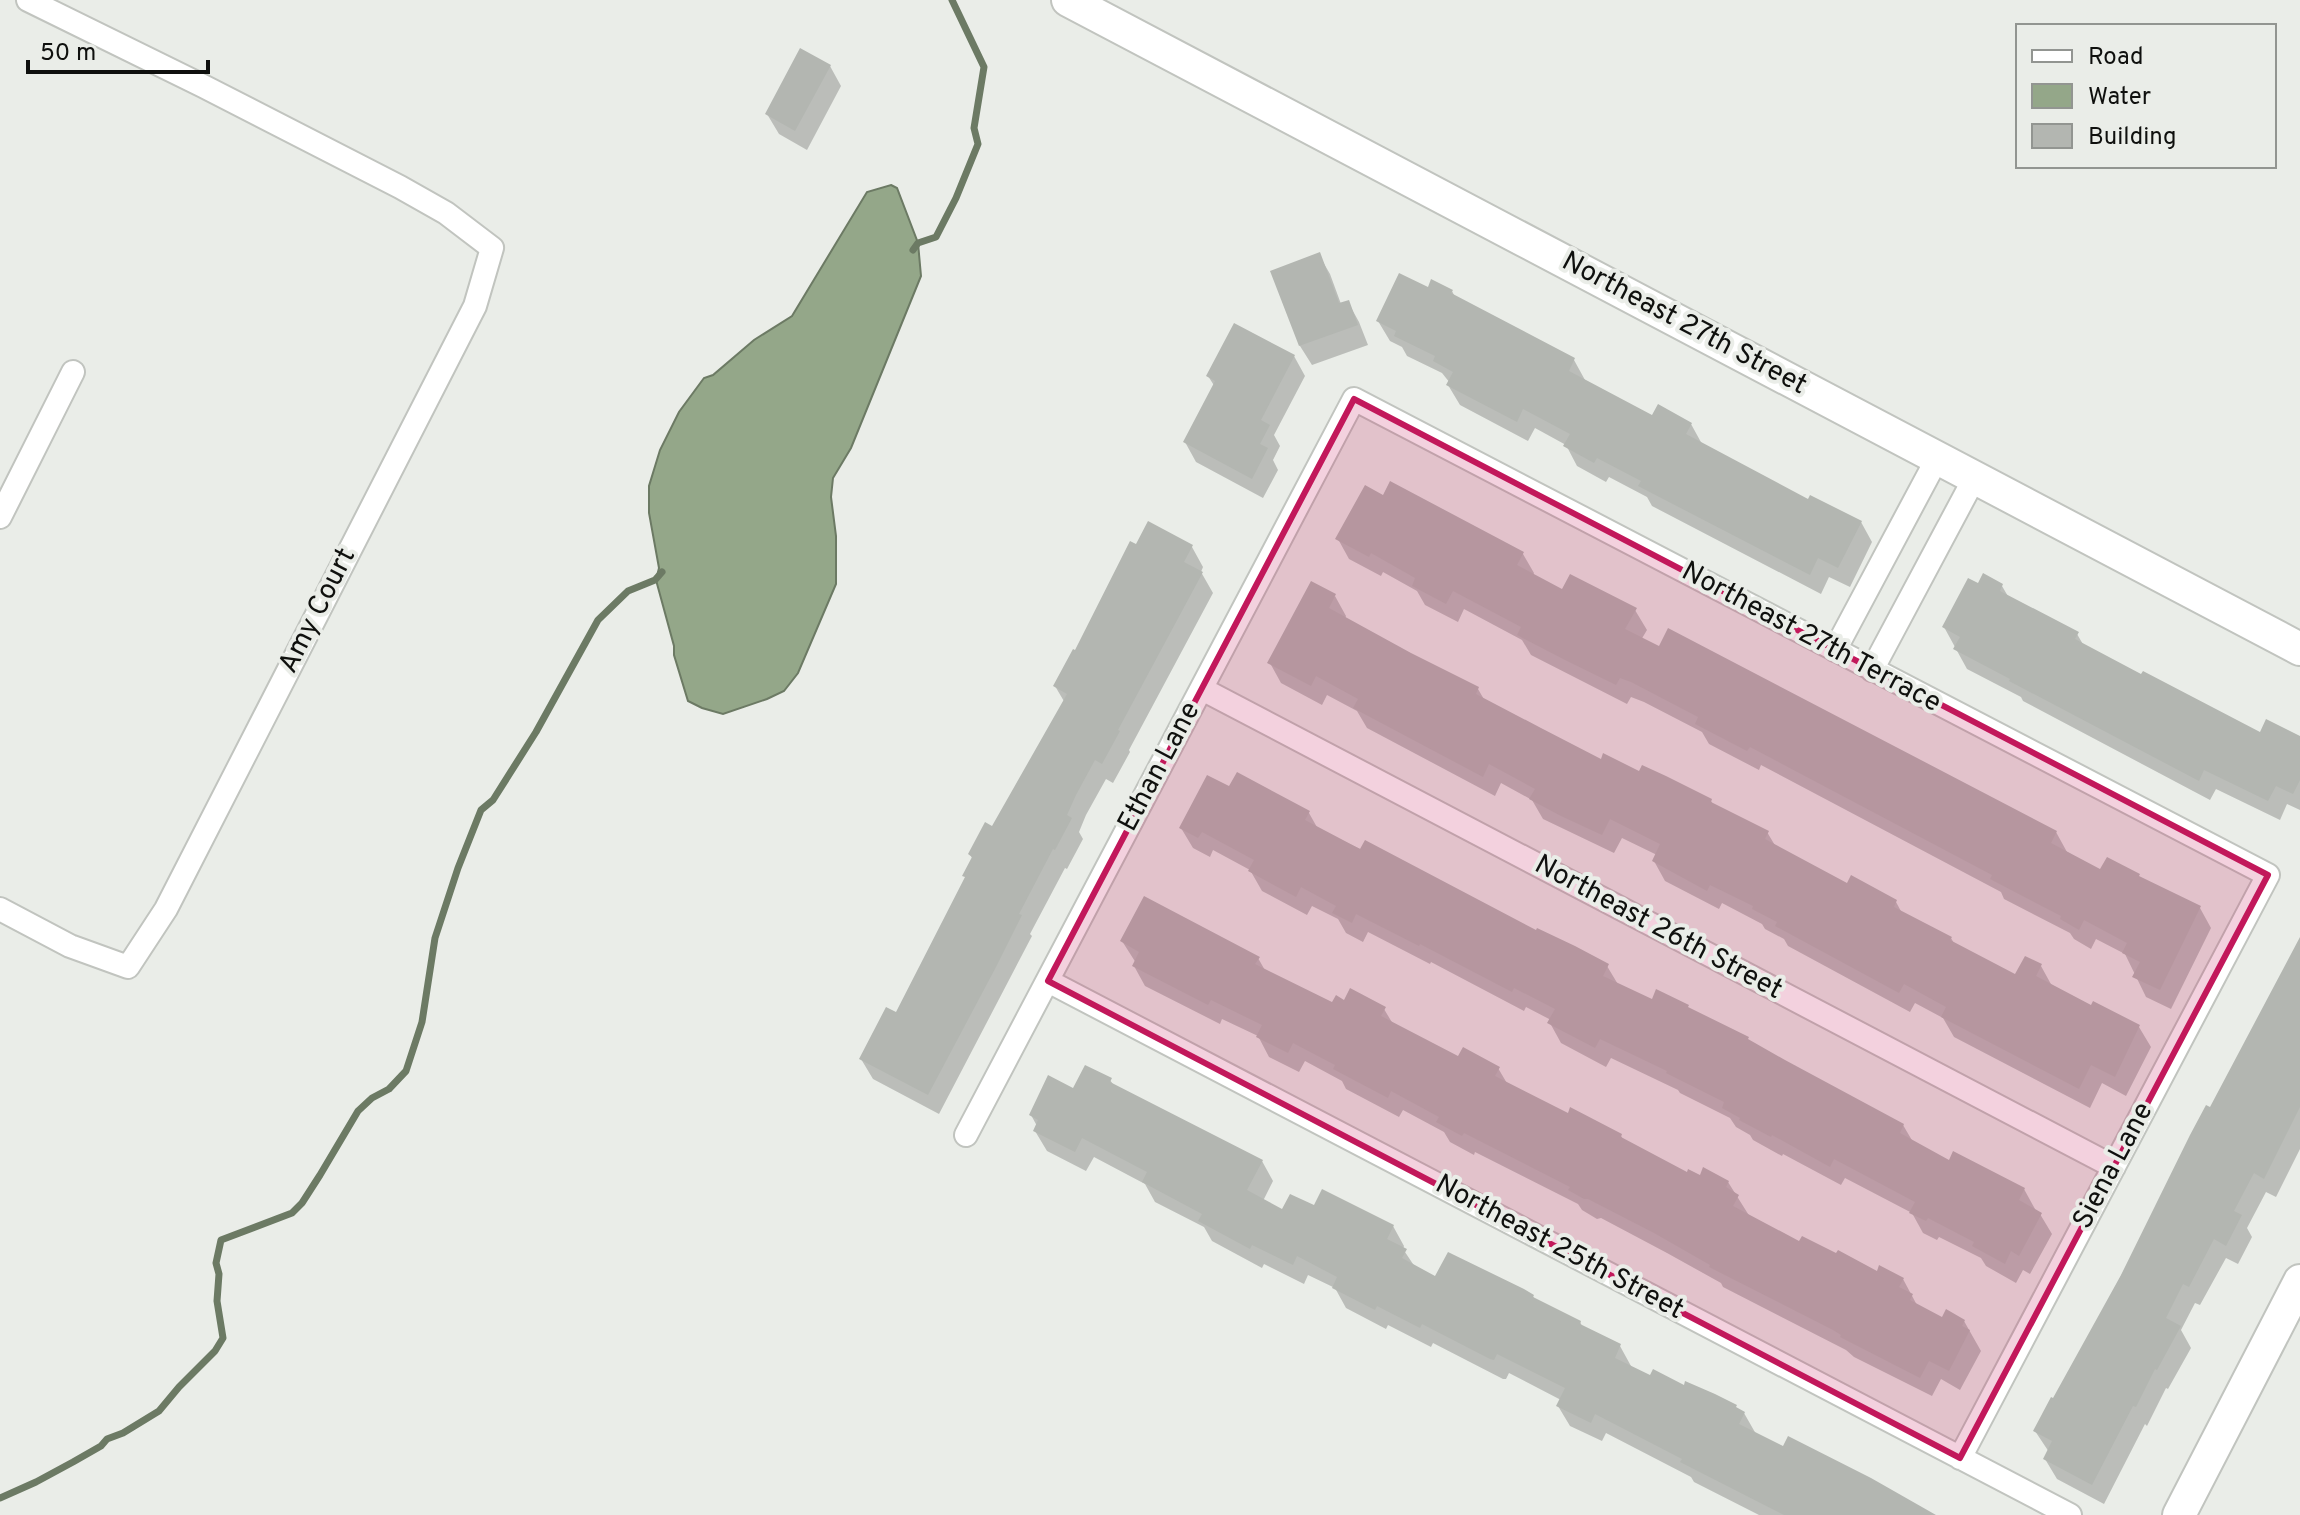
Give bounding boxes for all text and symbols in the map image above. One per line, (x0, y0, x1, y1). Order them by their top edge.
scale bar (28, 24, 208, 74)
legend (2016, 24, 2276, 168)
text: 50 m (40, 39, 96, 69)
text: Road (2088, 43, 2144, 73)
text: Water (2088, 83, 2151, 113)
text: Building (2088, 123, 2177, 153)
street label: Northeast 27th Street (1555, 244, 1813, 404)
street label: Amy Court (271, 542, 365, 680)
street label: Northeast 27th Terrace (1675, 554, 1947, 722)
street label: Ethan Lane (1111, 696, 1209, 838)
street label: Northeast 26th Street (1528, 847, 1788, 1009)
street label: Siena Lane (2066, 1096, 2162, 1236)
street label: Northeast 25th Street (1428, 1167, 1690, 1329)

